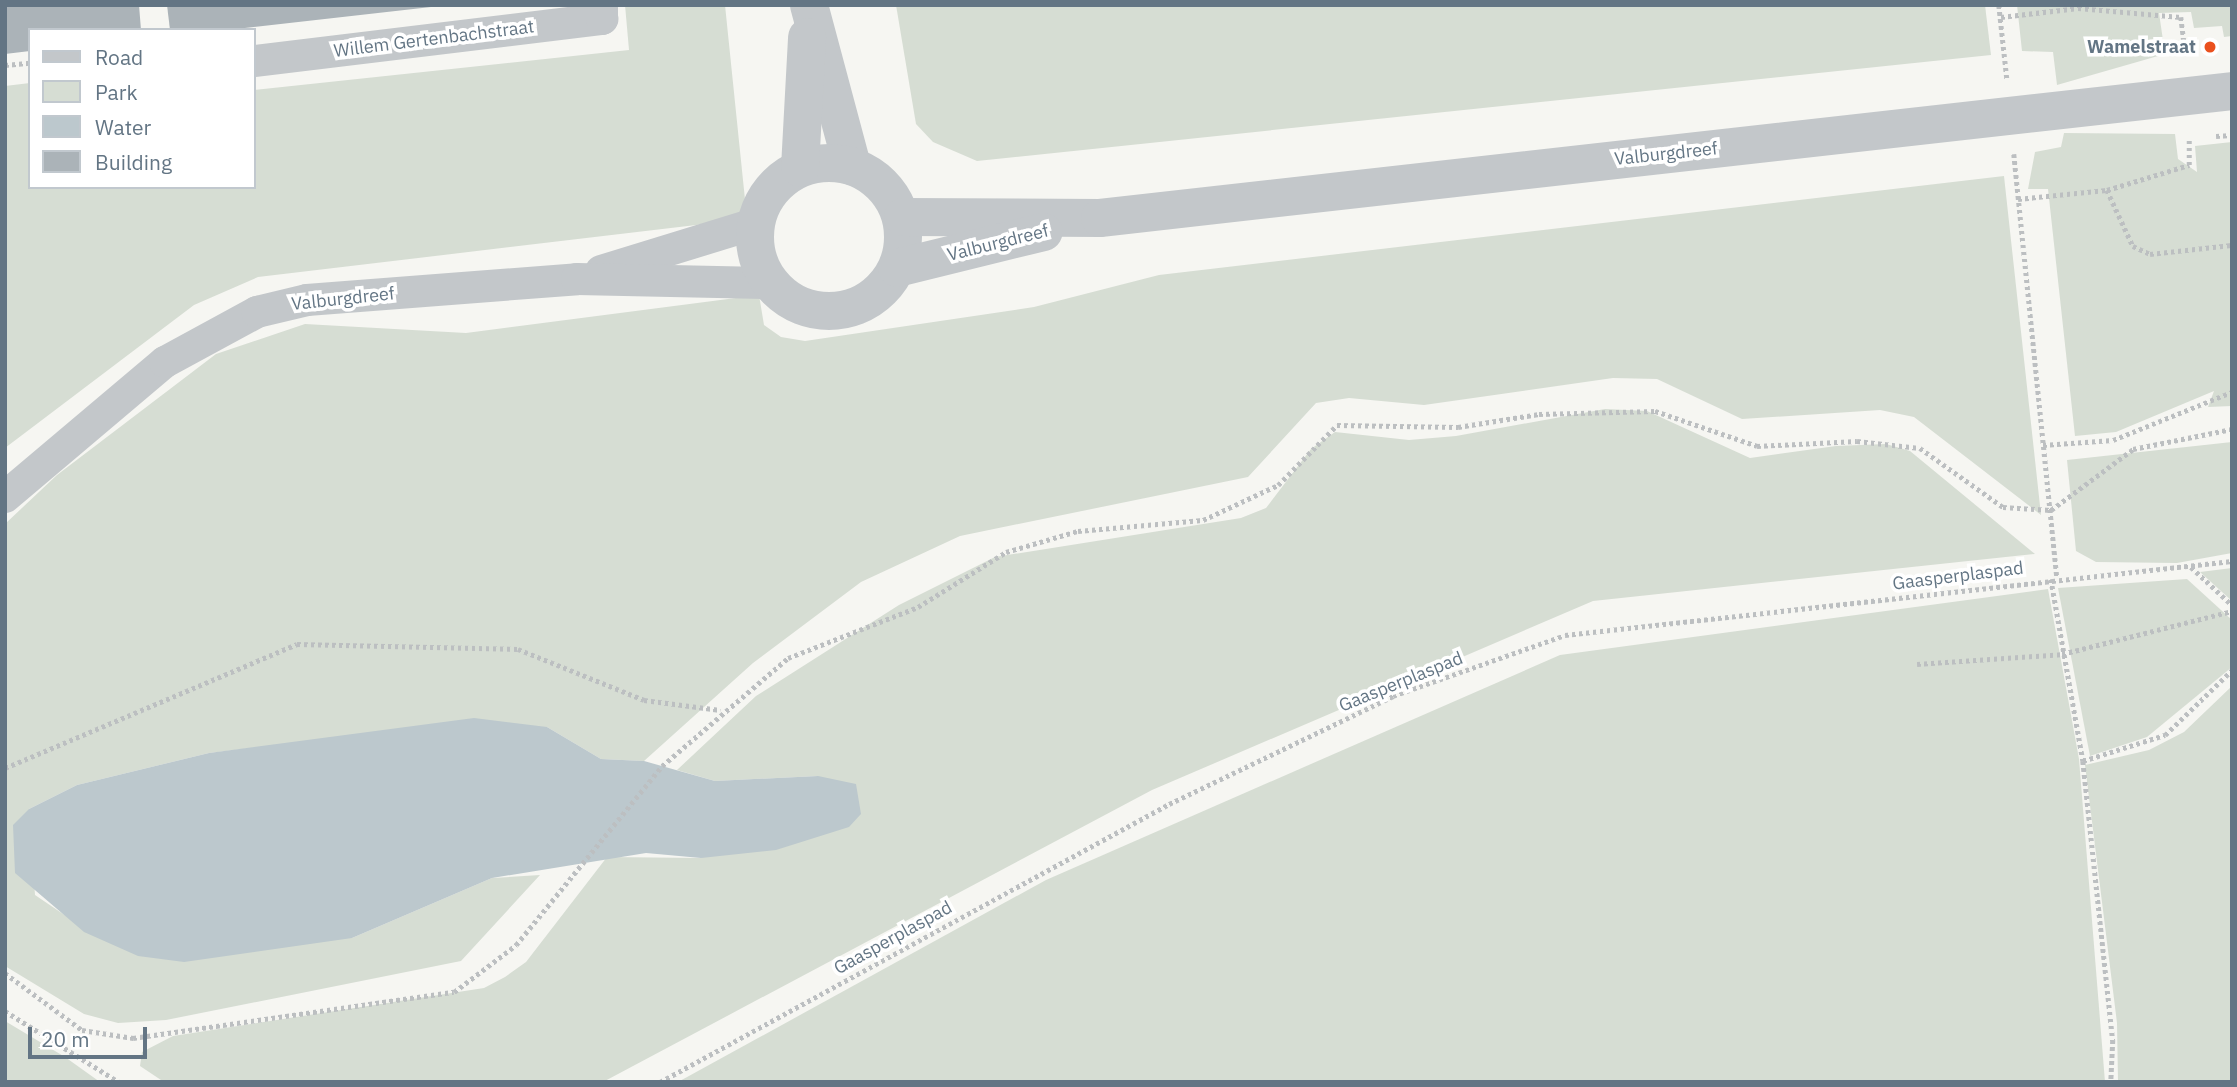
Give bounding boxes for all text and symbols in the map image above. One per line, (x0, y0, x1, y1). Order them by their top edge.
street label: Willem Gertenbachstraat (333, 16, 535, 62)
legend (28, 28, 256, 189)
place label: Wamelstraat (2087, 36, 2196, 58)
marker: Wamelstraat (2202, 39, 2218, 55)
text: Road (95, 43, 143, 71)
text: Park (95, 78, 138, 106)
text: Water (95, 113, 151, 141)
street label: Valburgdreef (1613, 138, 1719, 170)
text: Building (95, 148, 172, 176)
street label: Valburgdreef (945, 220, 1051, 266)
street label: Valburgdreef (290, 283, 396, 315)
street label: Gaasperplaspad (1891, 557, 2025, 595)
street label: Gaasperplaspad (1336, 647, 1466, 717)
street label: Gaasperplaspad (830, 897, 956, 979)
scale bar (32, 1014, 150, 1058)
text: 20 m (41, 1025, 90, 1053)

